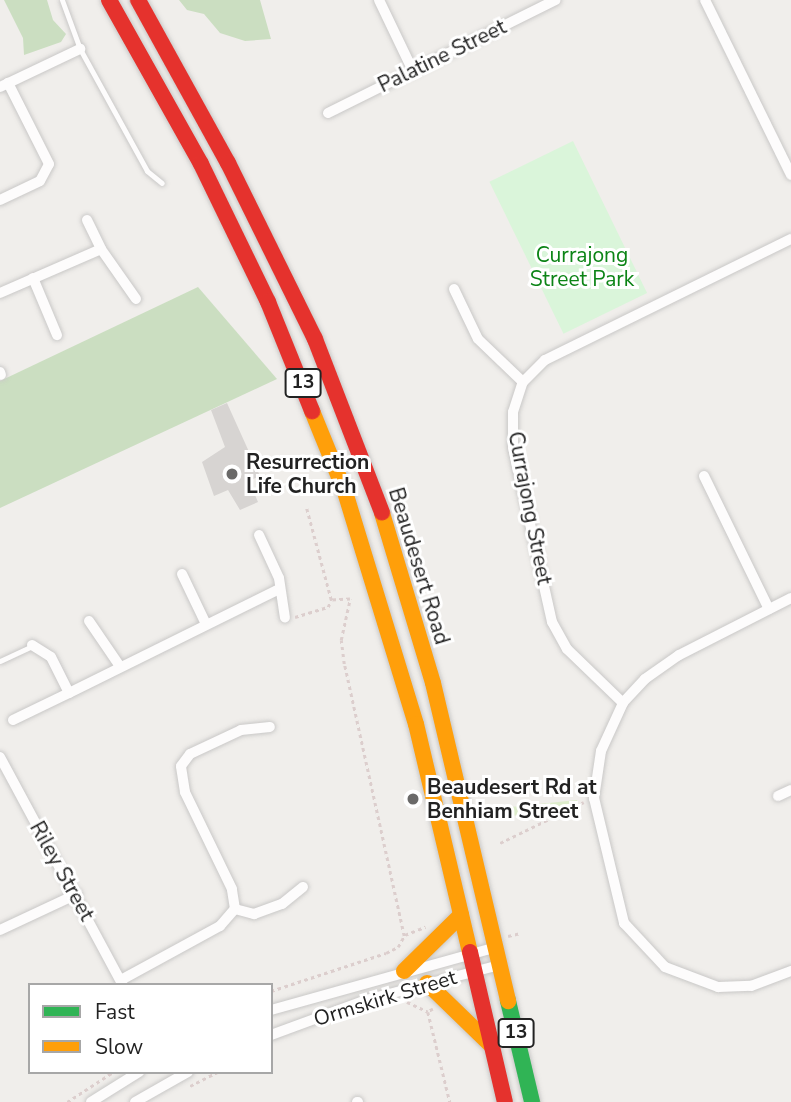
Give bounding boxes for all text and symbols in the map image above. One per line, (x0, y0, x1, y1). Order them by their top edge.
street label: Palatine Street (374, 14, 510, 98)
park label: Currajong Street Park (530, 242, 634, 292)
road number: 13 (284, 368, 322, 398)
street label: Currajong Street (503, 429, 557, 587)
place label: Resurrection Life Church (246, 449, 369, 499)
marker: Resurrection Life Church (224, 466, 240, 482)
street label: Beaudesert Road (383, 485, 455, 647)
place label: Beaudesert Rd at Benhiam Street (427, 774, 597, 824)
marker: Beaudesert Rd at Benhiam Street (405, 791, 421, 807)
street label: Riley Street (24, 817, 100, 925)
street label: Ormskirk Street (311, 964, 459, 1032)
legend (28, 983, 273, 1074)
text: Fast (95, 998, 135, 1026)
road number: 13 (497, 1018, 535, 1049)
text: Slow (95, 1033, 143, 1061)

